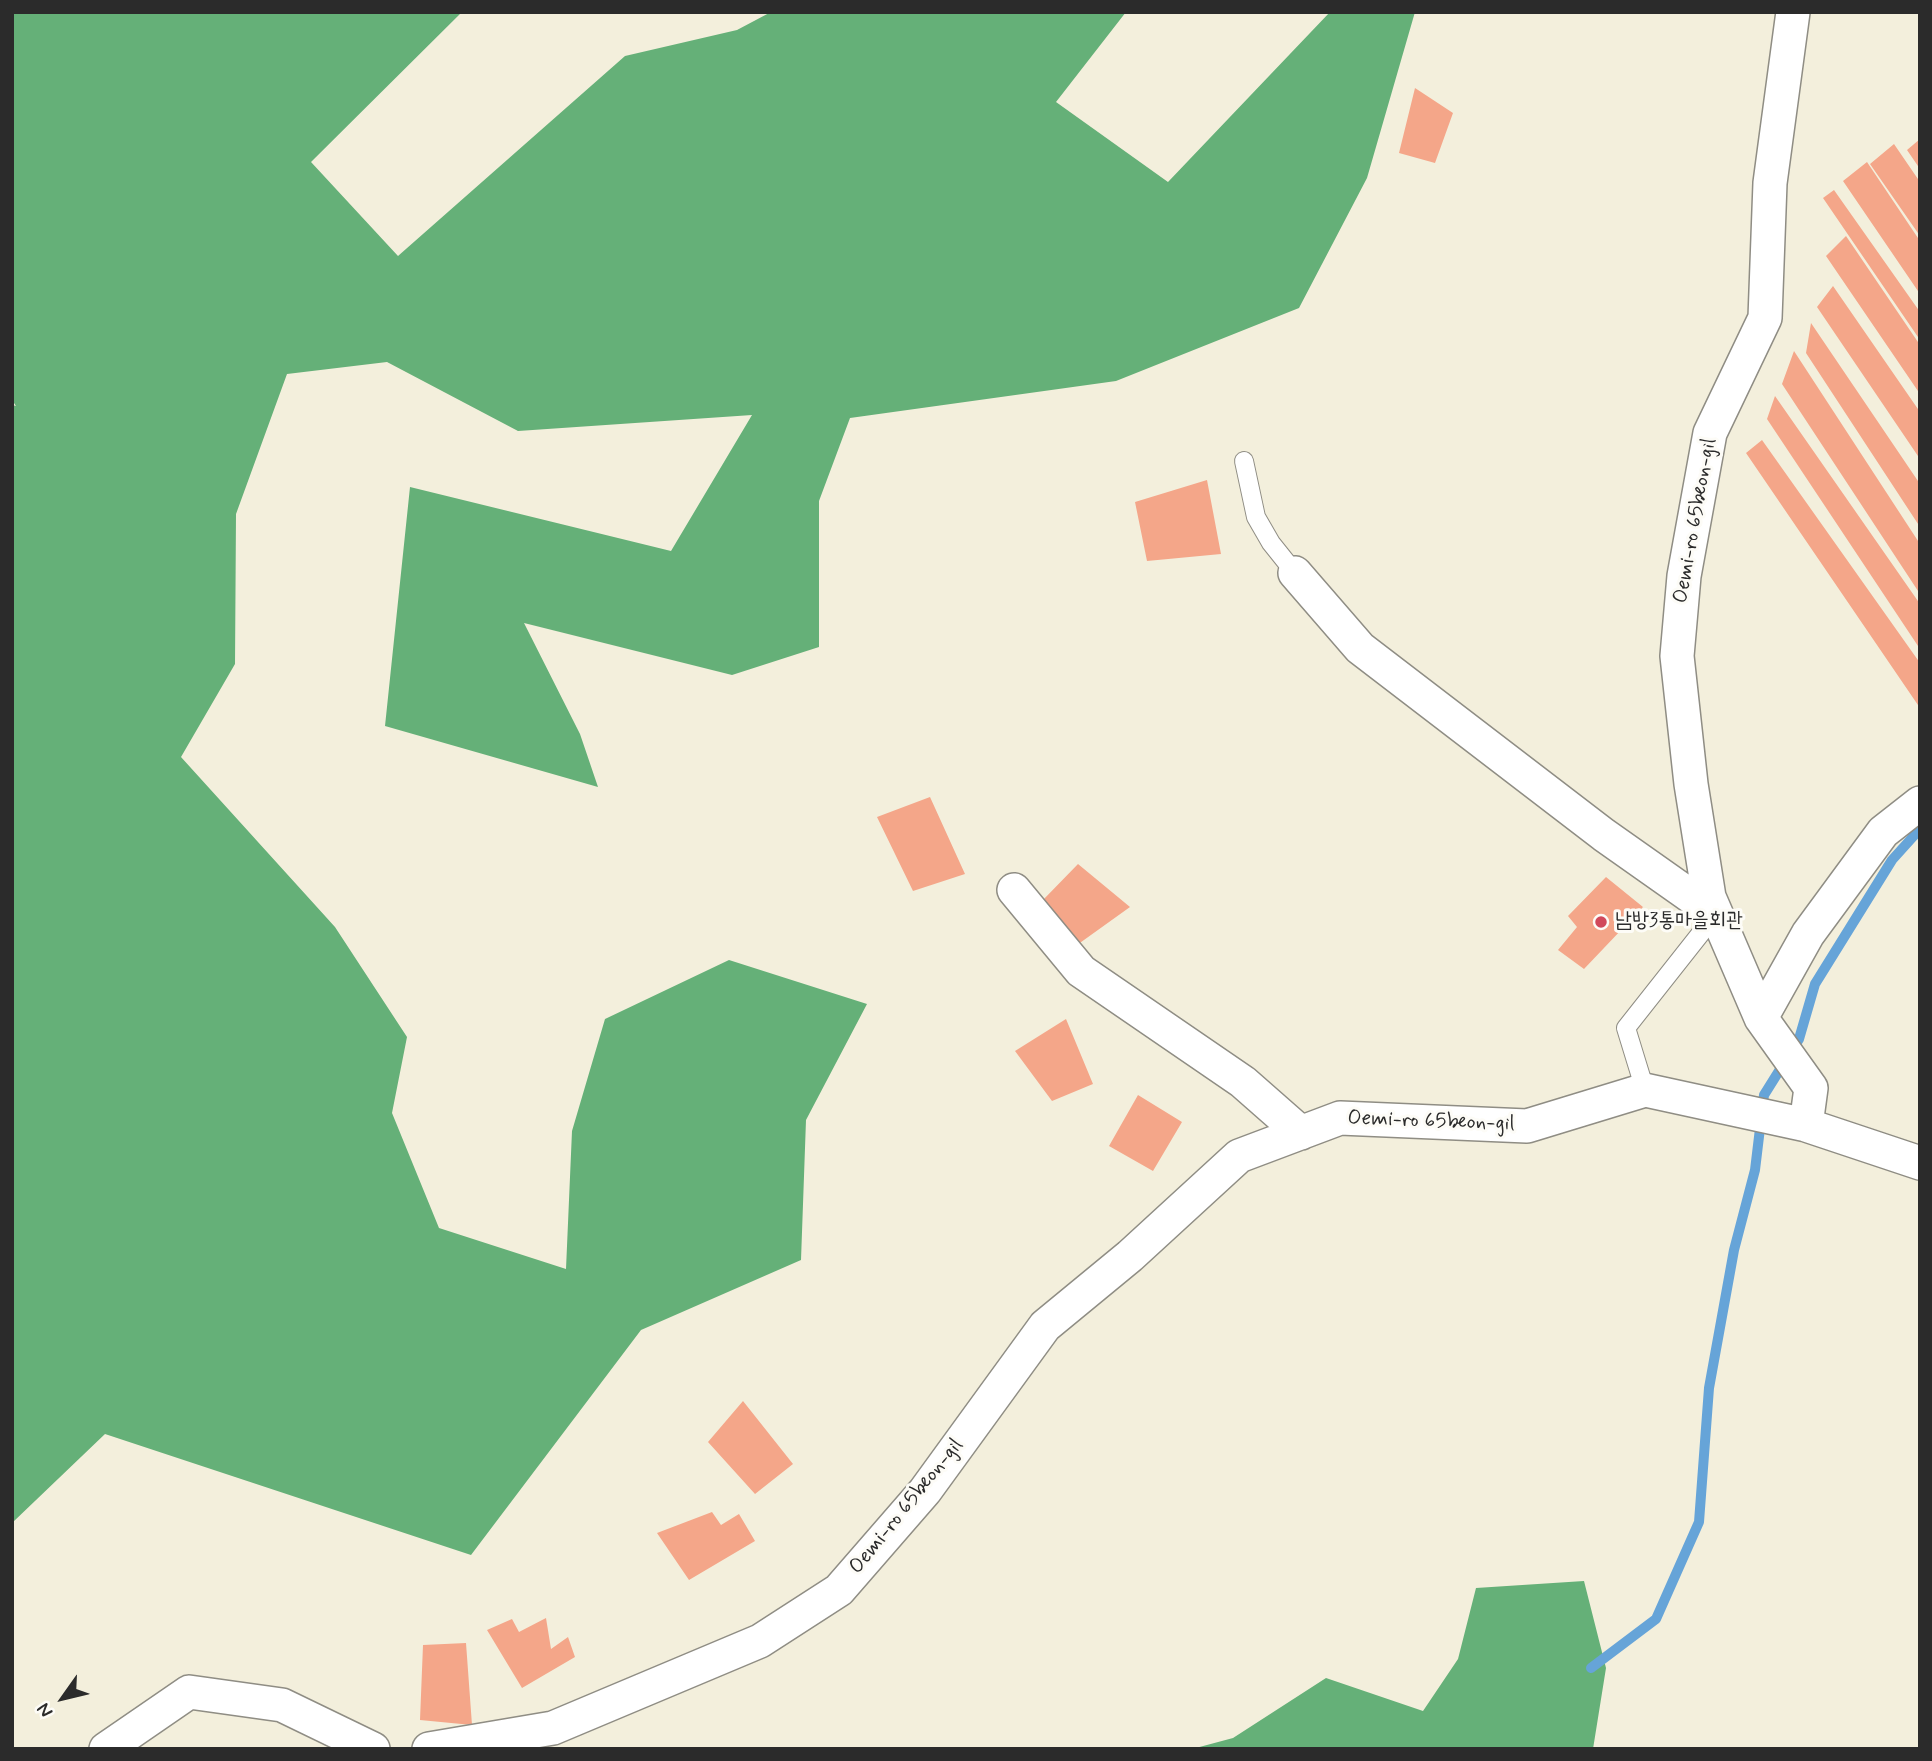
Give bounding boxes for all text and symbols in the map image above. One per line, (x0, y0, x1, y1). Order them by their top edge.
street label: Oemi-ro 65beon-gil (1669, 436, 1723, 606)
place label: 남방3통마을회관 (1615, 909, 1743, 935)
marker: 남방3통마을회관 (1593, 914, 1609, 930)
street label: Oemi-ro 65beon-gil (1347, 1106, 1515, 1138)
street label: Oemi-ro 65beon-gil (845, 1434, 969, 1580)
north arrow (28, 1663, 98, 1733)
text: N (31, 1698, 59, 1722)

